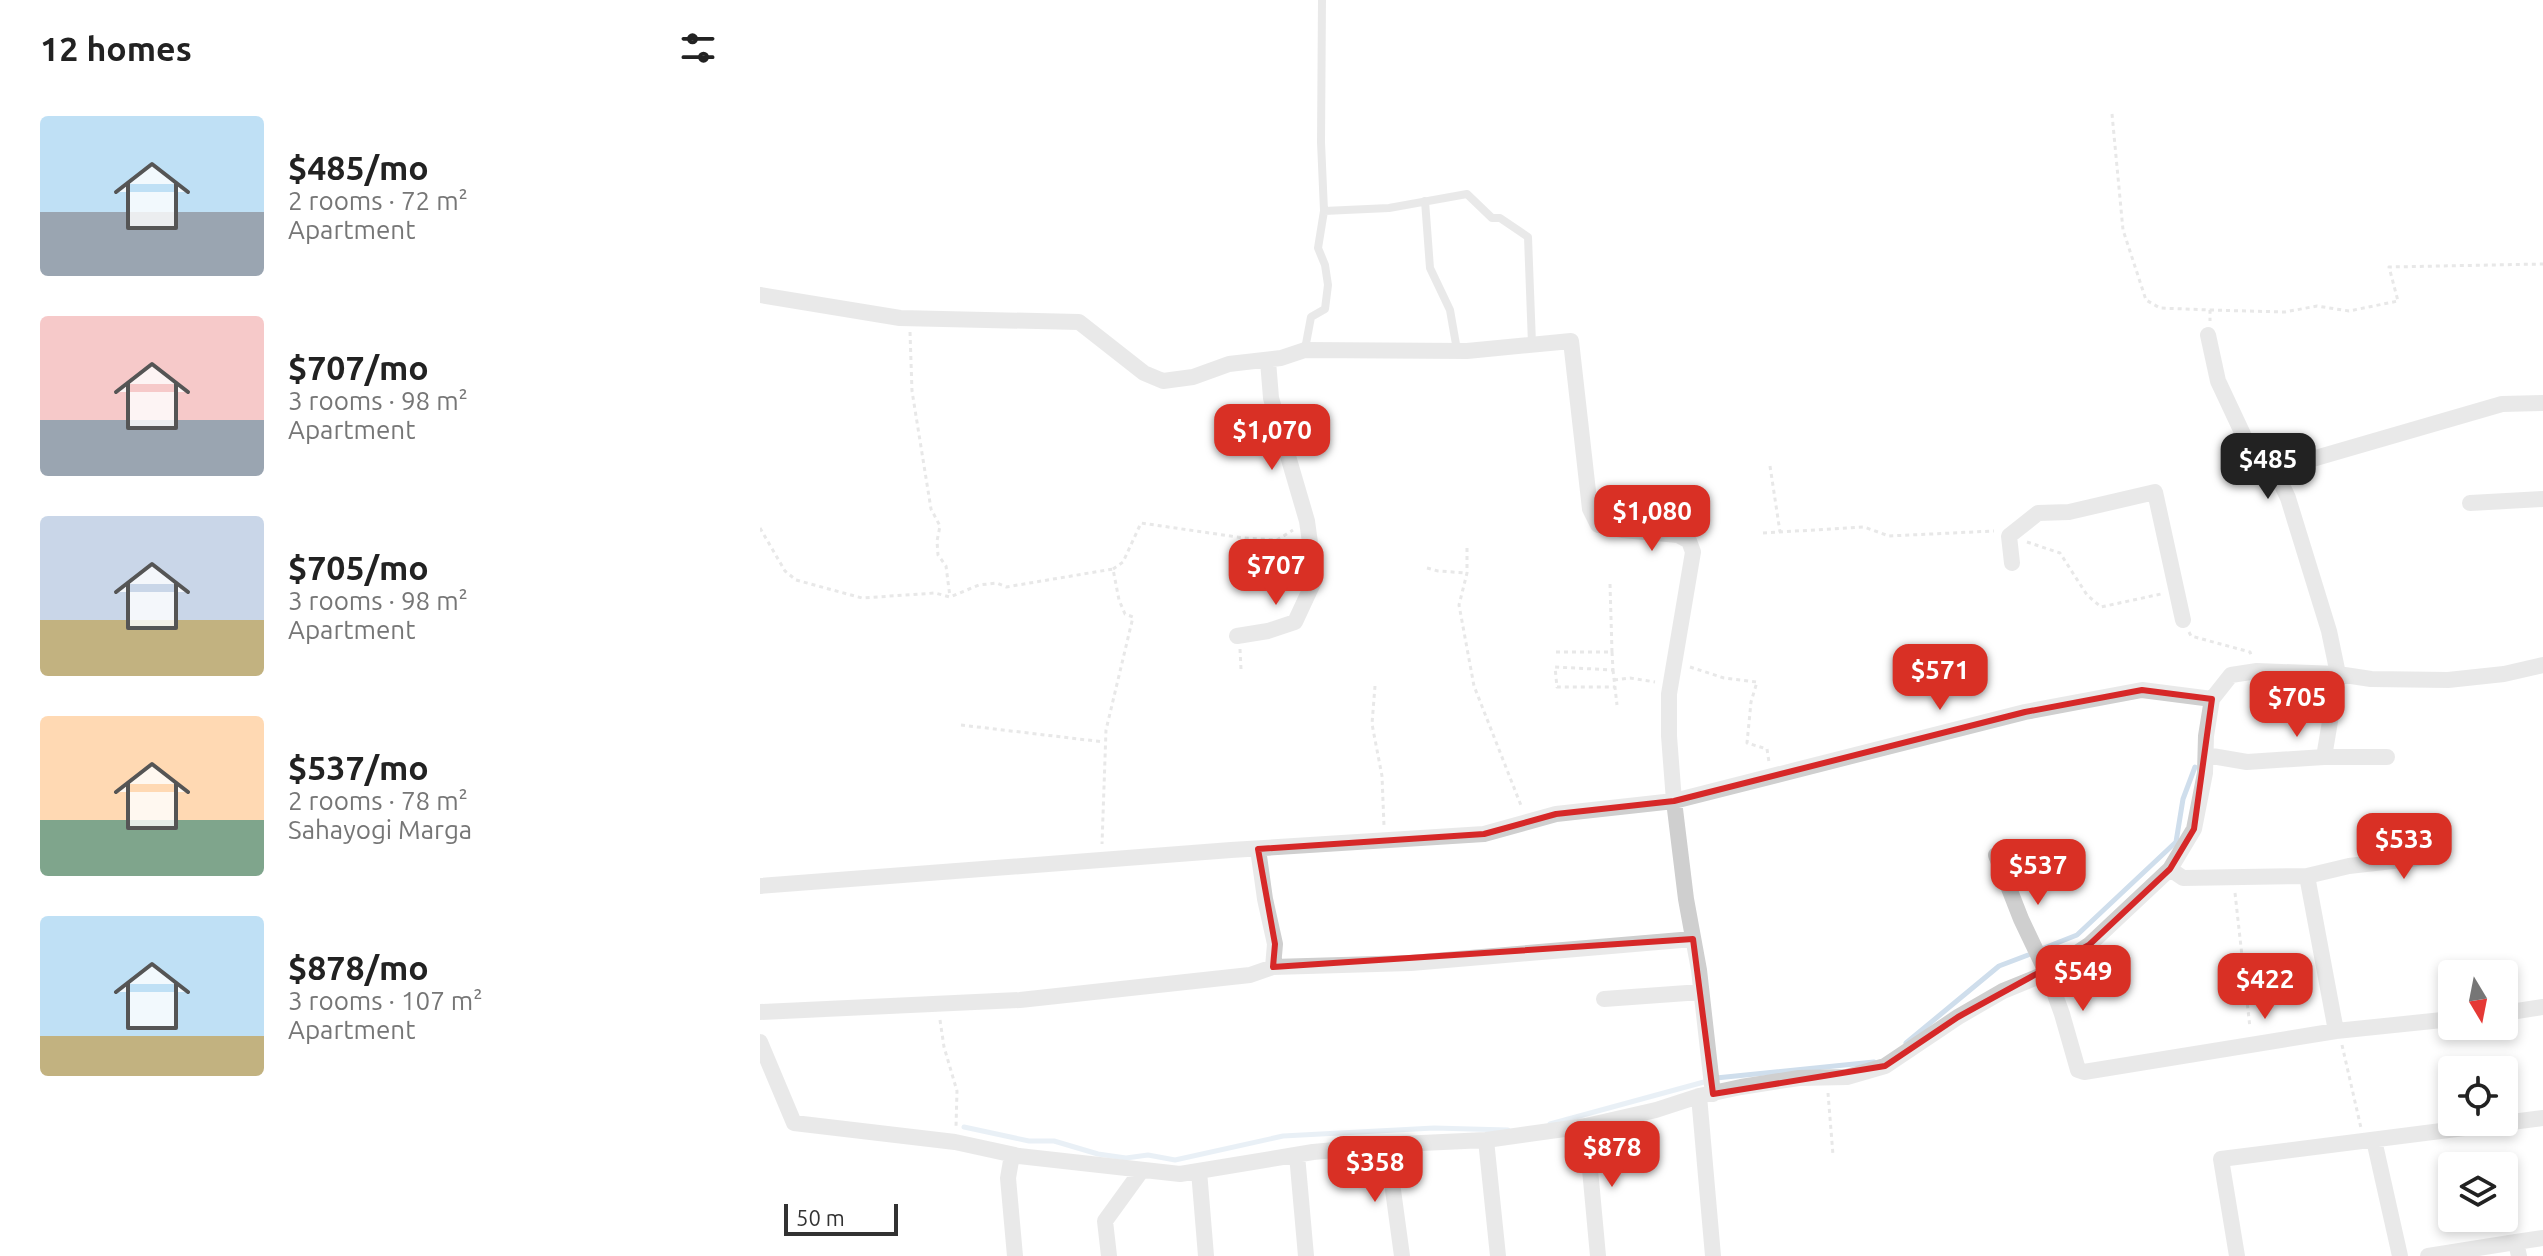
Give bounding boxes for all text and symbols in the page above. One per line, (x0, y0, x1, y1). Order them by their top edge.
icon: filters (676, 26, 720, 70)
text: 12 homes (40, 29, 192, 67)
icon: home (104, 148, 200, 244)
text: $485/mo (288, 148, 429, 186)
text: 2 rooms · 72 m² (288, 186, 468, 215)
text: Apartment (288, 215, 415, 244)
icon: home (104, 348, 200, 444)
text: $707/mo (288, 348, 429, 386)
text: 3 rooms · 98 m² (288, 386, 468, 415)
pin: $1,070 (1207, 404, 1337, 472)
text: Apartment (288, 415, 415, 444)
text: $1,070 (1232, 415, 1312, 444)
pin: $485 (2221, 433, 2315, 501)
text: $485 (2239, 444, 2297, 473)
pin: $1,080 (1587, 485, 1717, 553)
text: $1,080 (1612, 496, 1692, 525)
pin: $707 (1229, 539, 1323, 607)
icon: home (104, 548, 200, 644)
text: $705/mo (288, 548, 429, 586)
text: $707 (1247, 550, 1305, 579)
text: 3 rooms · 98 m² (288, 586, 468, 615)
text: Apartment (288, 615, 415, 644)
pin: $571 (1893, 644, 1987, 712)
text: $571 (1911, 655, 1969, 684)
pin: $705 (2250, 671, 2344, 739)
text: $705 (2268, 682, 2326, 711)
icon: home (104, 748, 200, 844)
text: $537/mo (288, 748, 429, 786)
text: 2 rooms · 78 m² (288, 786, 468, 815)
pin: $533 (2357, 813, 2451, 881)
text: Sahayogi Marga (288, 815, 472, 844)
text: $533 (2375, 824, 2433, 853)
pin: $537 (1991, 839, 2085, 907)
text: $537 (2009, 850, 2067, 879)
pin: $549 (2036, 945, 2130, 1013)
icon: home (104, 948, 200, 1044)
text: $878/mo (288, 948, 429, 986)
pin: $422 (2218, 953, 2312, 1021)
text: $549 (2054, 956, 2112, 985)
north arrow (2438, 960, 2518, 1040)
map controls (2438, 960, 2518, 1232)
text: $422 (2236, 964, 2294, 993)
text: 3 rooms · 107 m² (288, 986, 483, 1015)
text: Apartment (288, 1015, 415, 1044)
button: locate (2438, 1056, 2518, 1136)
pin: $878 (1565, 1121, 1659, 1189)
text: $878 (1583, 1132, 1641, 1161)
pin: $358 (1328, 1136, 1422, 1204)
text: $358 (1346, 1147, 1404, 1176)
button: layers (2438, 1152, 2518, 1232)
scale bar (784, 1200, 898, 1236)
text: 50 m (796, 1205, 845, 1230)

